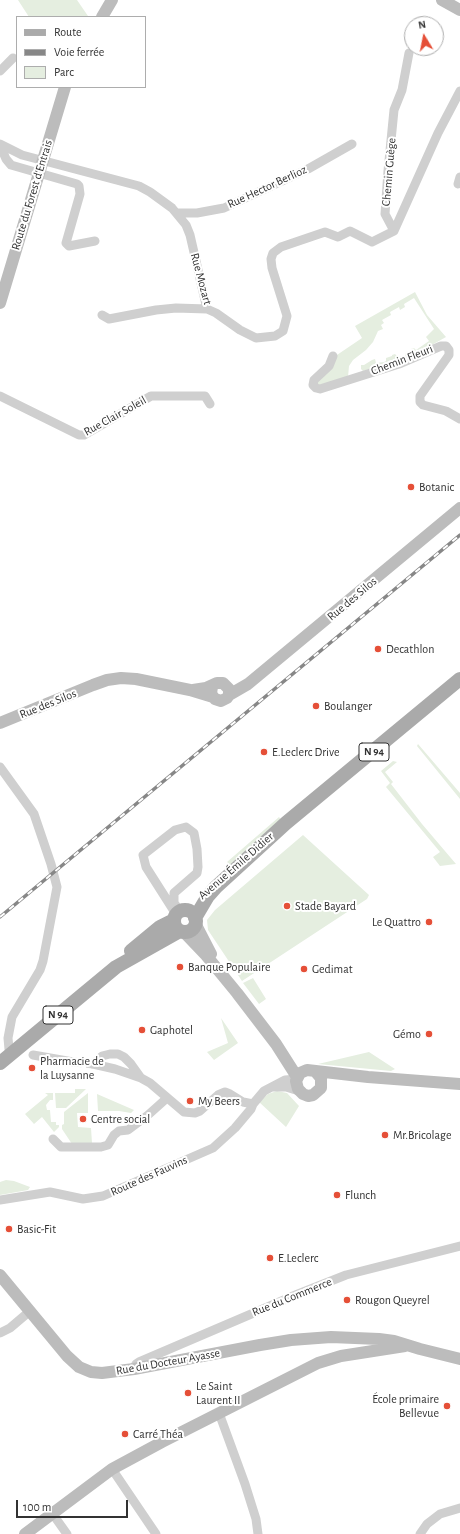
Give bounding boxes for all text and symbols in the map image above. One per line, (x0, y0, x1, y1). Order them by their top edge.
legend (16, 16, 146, 88)
north arrow (404, 16, 444, 56)
text: N (417, 19, 427, 31)
text: Route (54, 26, 81, 38)
text: Voie ferrée (54, 46, 104, 58)
text: Parc (54, 66, 74, 78)
street label: Chemin Guège (379, 137, 399, 207)
street label: Route du Forest d'Entrais (8, 138, 56, 252)
street label: Rue Hector Berlioz (225, 162, 309, 212)
street label: Rue Mozart (187, 252, 215, 306)
street label: Chemin Fleuri (369, 342, 435, 378)
street label: Rue Clair Soleil (81, 393, 149, 439)
place label: Botanic (419, 480, 454, 494)
marker: Botanic (406, 482, 416, 492)
street label: Rue des Silos (324, 574, 380, 624)
place label: Decathlon (386, 642, 434, 656)
marker: Decathlon (373, 644, 383, 654)
street label: Rue des Silos (17, 686, 79, 722)
place label: Boulanger (324, 699, 372, 713)
marker: Boulanger (311, 701, 321, 711)
road number: N 94 (359, 743, 389, 761)
place label: E.Leclerc Drive (272, 745, 339, 759)
marker: E.Leclerc Drive (259, 747, 269, 757)
street label: Avenue Émile Didier (196, 829, 276, 903)
place label: Stade Bayard (295, 899, 356, 913)
marker: Stade Bayard (282, 901, 292, 911)
place label: Le Quattro (372, 915, 421, 929)
marker: Le Quattro (424, 917, 434, 927)
place label: Banque Populaire (188, 960, 270, 974)
marker: Banque Populaire (175, 962, 185, 972)
place label: Gedimat (312, 962, 353, 976)
marker: Gedimat (299, 964, 309, 974)
road number: N 94 (43, 1006, 73, 1024)
place label: Gaphotel (150, 1023, 193, 1037)
marker: Gaphotel (137, 1025, 147, 1035)
place label: Gémo (393, 1027, 421, 1041)
marker: Gémo (424, 1029, 434, 1039)
place label: Pharmacie de la Luysanne (40, 1054, 104, 1082)
marker: Pharmacie de la Luysanne (27, 1063, 37, 1073)
place label: My Beers (198, 1094, 240, 1108)
marker: My Beers (185, 1096, 195, 1106)
place label: Centre social (91, 1112, 150, 1126)
marker: Centre social (78, 1114, 88, 1124)
place label: Mr.Bricolage (393, 1128, 451, 1142)
marker: Mr.Bricolage (380, 1130, 390, 1140)
street label: Route des Fauvins (108, 1153, 190, 1199)
place label: Flunch (345, 1188, 376, 1202)
marker: Flunch (332, 1190, 342, 1200)
place label: Basic-Fit (17, 1222, 56, 1236)
marker: Basic-Fit (4, 1224, 14, 1234)
place label: E.Leclerc (278, 1251, 318, 1265)
marker: E.Leclerc (265, 1253, 275, 1263)
street label: Rue du Commerce (250, 1274, 334, 1320)
place label: Rougon Queyrel (355, 1293, 430, 1307)
marker: Rougon Queyrel (342, 1295, 352, 1305)
street label: Rue du Docteur Ayasse (115, 1346, 221, 1378)
place label: Le Saint Laurent II (196, 1379, 240, 1407)
marker: Le Saint Laurent II (183, 1388, 193, 1398)
place label: École primaire Bellevue (372, 1392, 439, 1420)
marker: École primaire Bellevue (442, 1401, 452, 1411)
place label: Carré Théa (133, 1427, 183, 1441)
marker: Carré Théa (120, 1429, 130, 1439)
scale bar (18, 1492, 130, 1518)
text: 100 m (23, 1501, 51, 1513)

